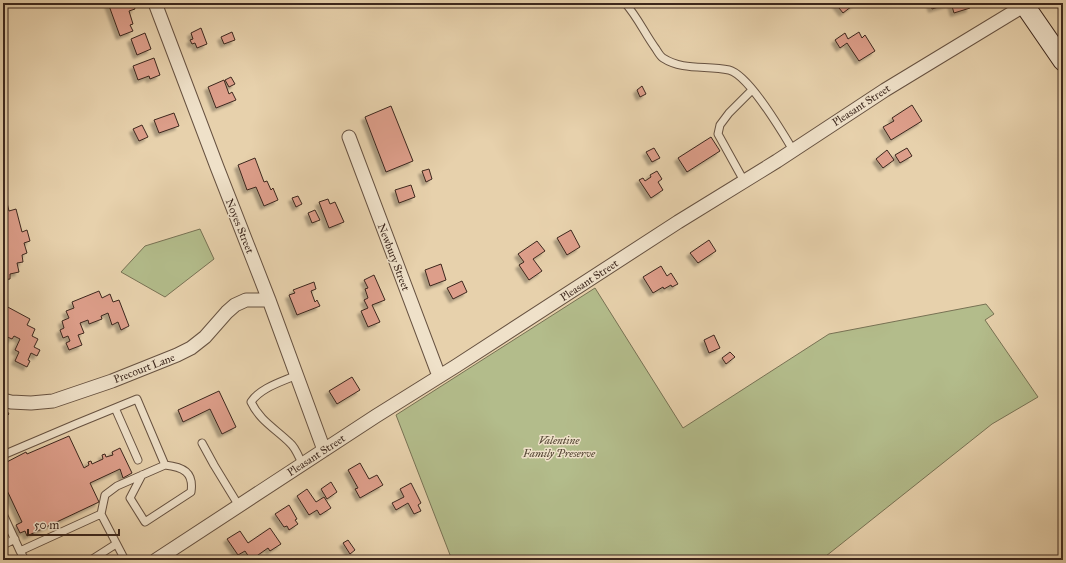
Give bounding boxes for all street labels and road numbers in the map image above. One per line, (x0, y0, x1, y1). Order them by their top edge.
street label: Pleasant Street (830, 82, 893, 129)
street label: Noyes Street (223, 197, 256, 256)
street label: Newbury Street (375, 222, 412, 293)
street label: Pleasant Street (558, 257, 621, 304)
street label: Precourt Lane (112, 351, 177, 386)
street label: Pleasant Street (285, 432, 348, 479)

